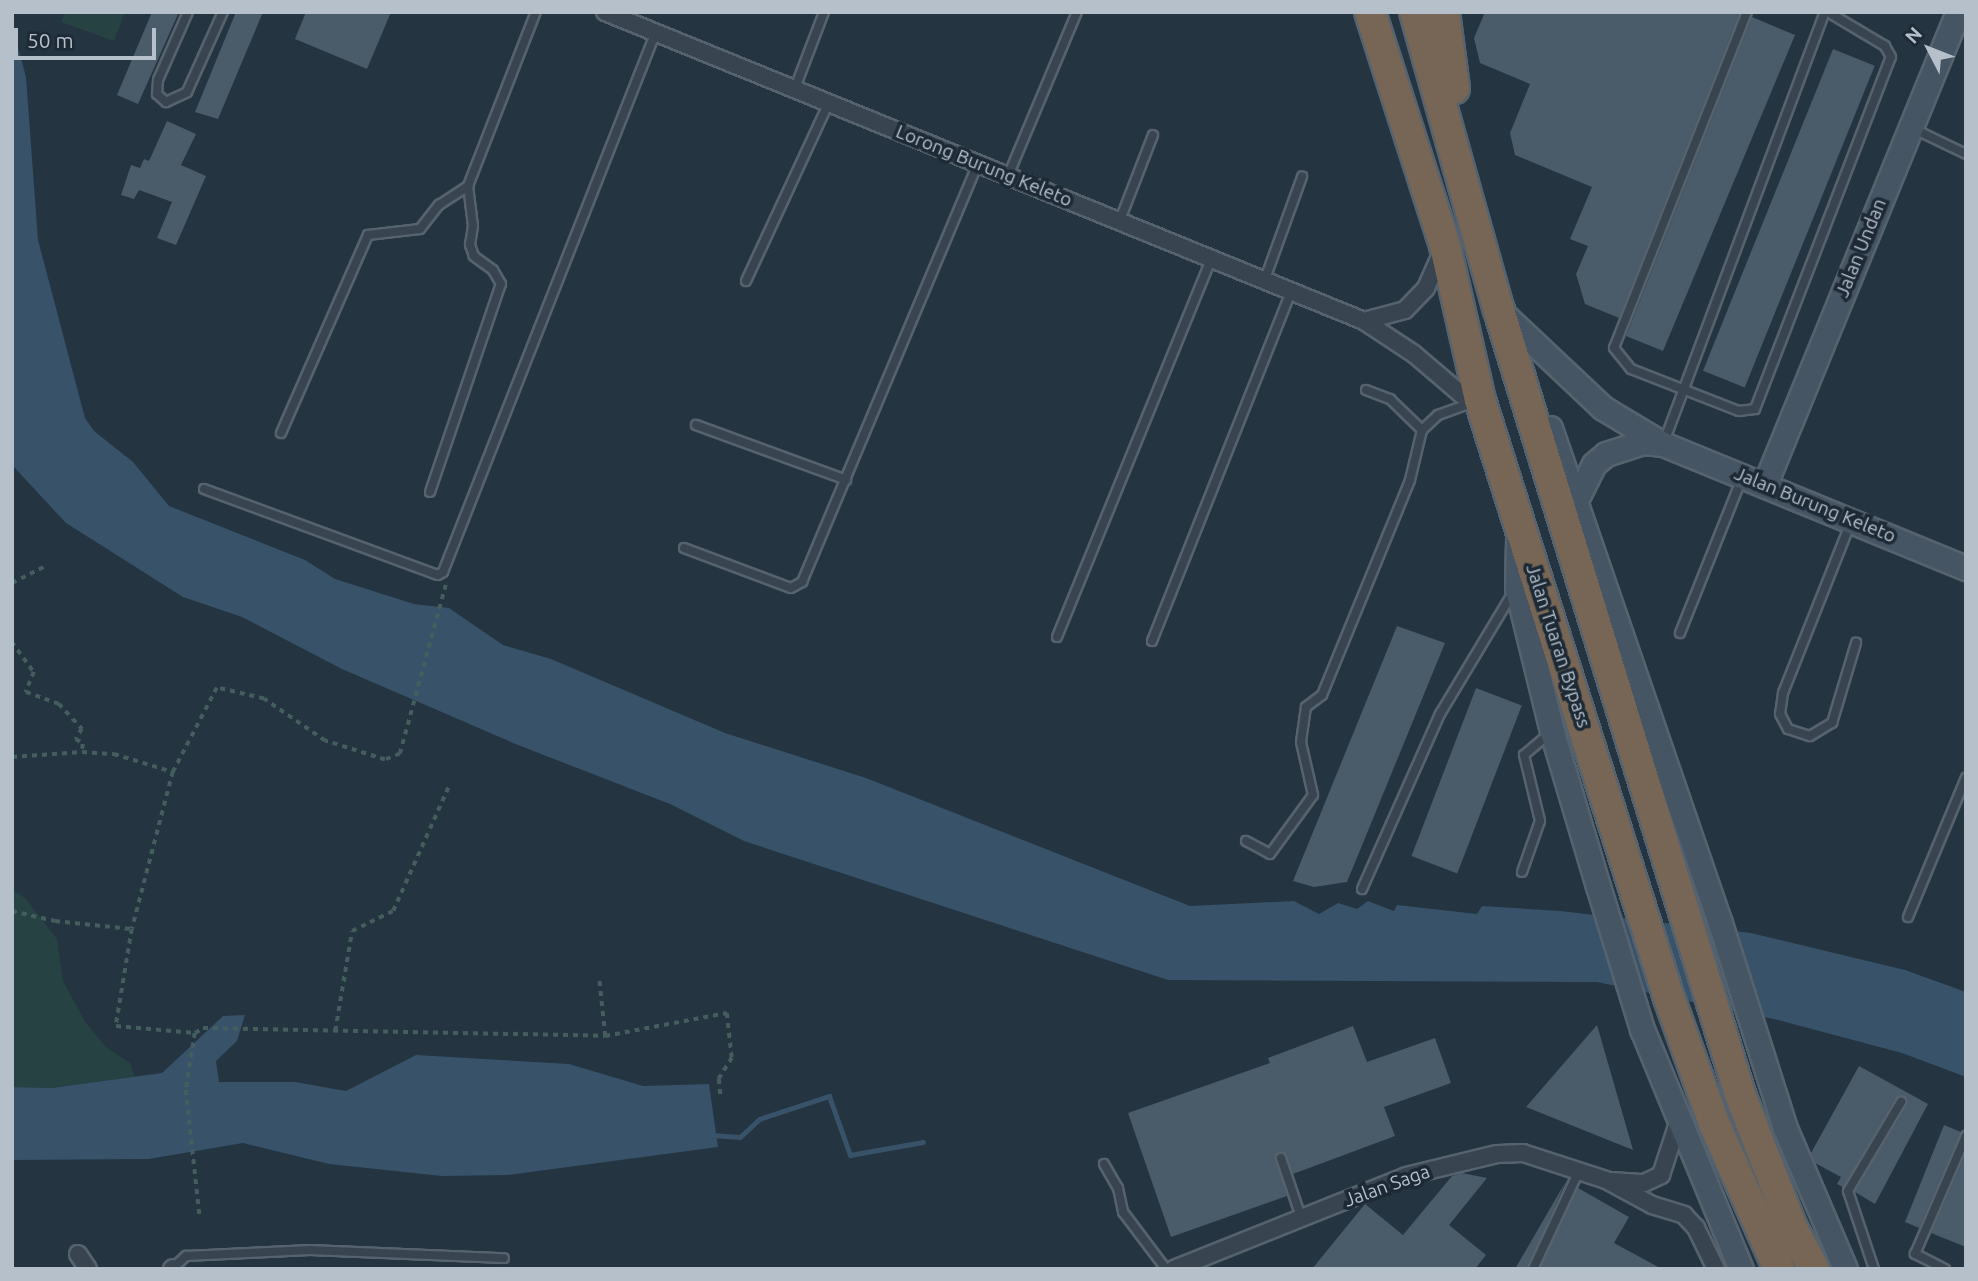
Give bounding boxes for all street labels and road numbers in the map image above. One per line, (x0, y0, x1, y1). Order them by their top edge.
street label: Lorong Burung Keleto (893, 120, 1075, 212)
street label: Jalan Undan (1831, 195, 1891, 301)
street label: Jalan Burung Keleto (1731, 462, 1899, 548)
street label: Jalan Tuaran Bypass (1521, 561, 1595, 731)
street label: Jalan Saga (1341, 1160, 1433, 1212)

